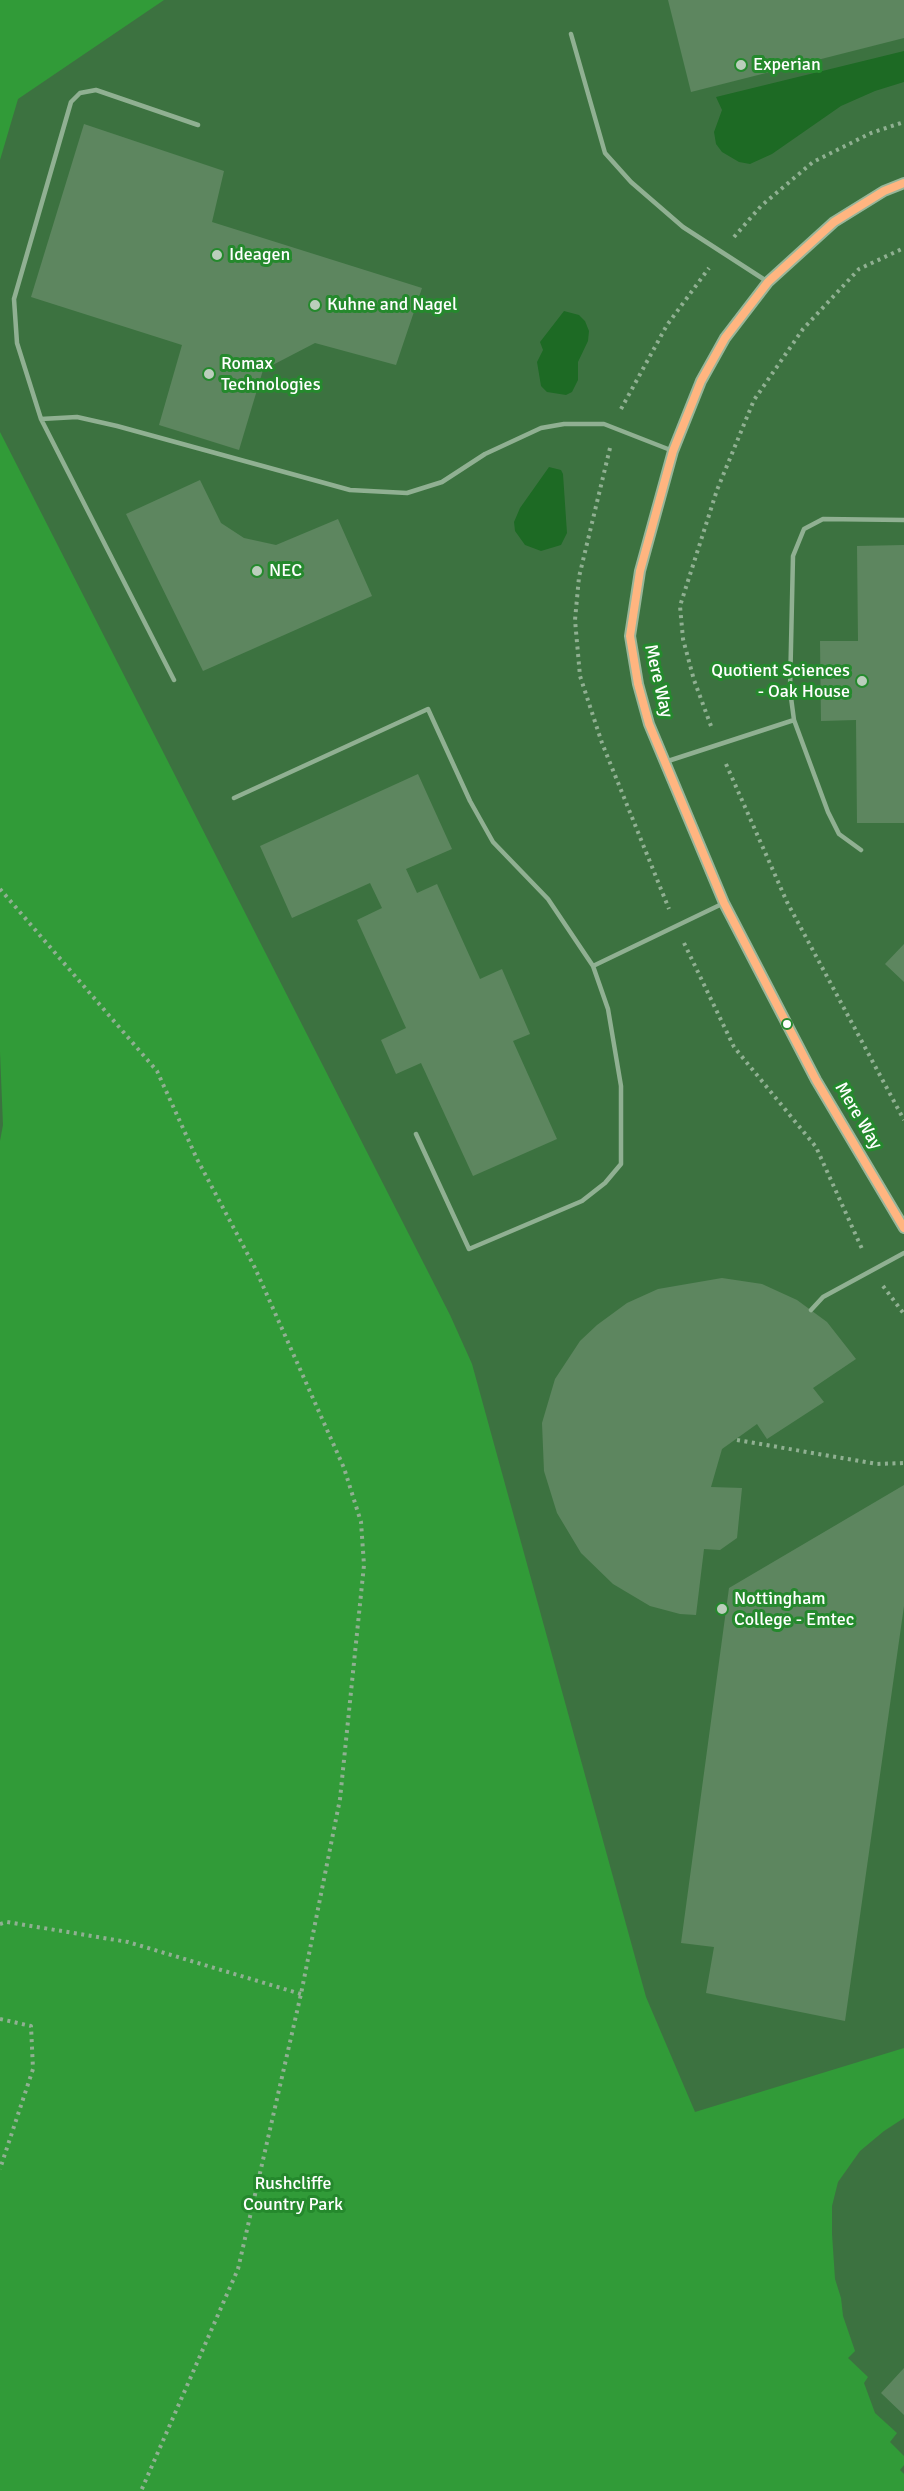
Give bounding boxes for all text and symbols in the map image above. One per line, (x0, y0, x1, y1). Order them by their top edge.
place label: Experian (753, 54, 821, 76)
marker: Experian (734, 58, 748, 72)
place label: Ideagen (229, 244, 290, 266)
marker: Ideagen (210, 248, 224, 262)
place label: Kuhne and Nagel (327, 294, 457, 316)
marker: Kuhne and Nagel (308, 298, 322, 312)
place label: Romax Technologies (221, 353, 321, 395)
marker: Romax Technologies (202, 367, 216, 381)
place label: NEC (269, 560, 302, 582)
marker: NEC (250, 564, 264, 578)
street label: Mere Way (639, 642, 677, 720)
place label: Quotient Sciences - Oak House (711, 660, 850, 702)
marker: Quotient Sciences - Oak House (855, 674, 869, 688)
unlabelled marker (781, 1018, 793, 1030)
street label: Mere Way (829, 1078, 887, 1154)
place label: Nottingham College - Emtec (734, 1588, 854, 1630)
marker: Nottingham College - Emtec (715, 1602, 729, 1616)
park label: Rushcliffe Country Park (243, 2173, 343, 2216)

